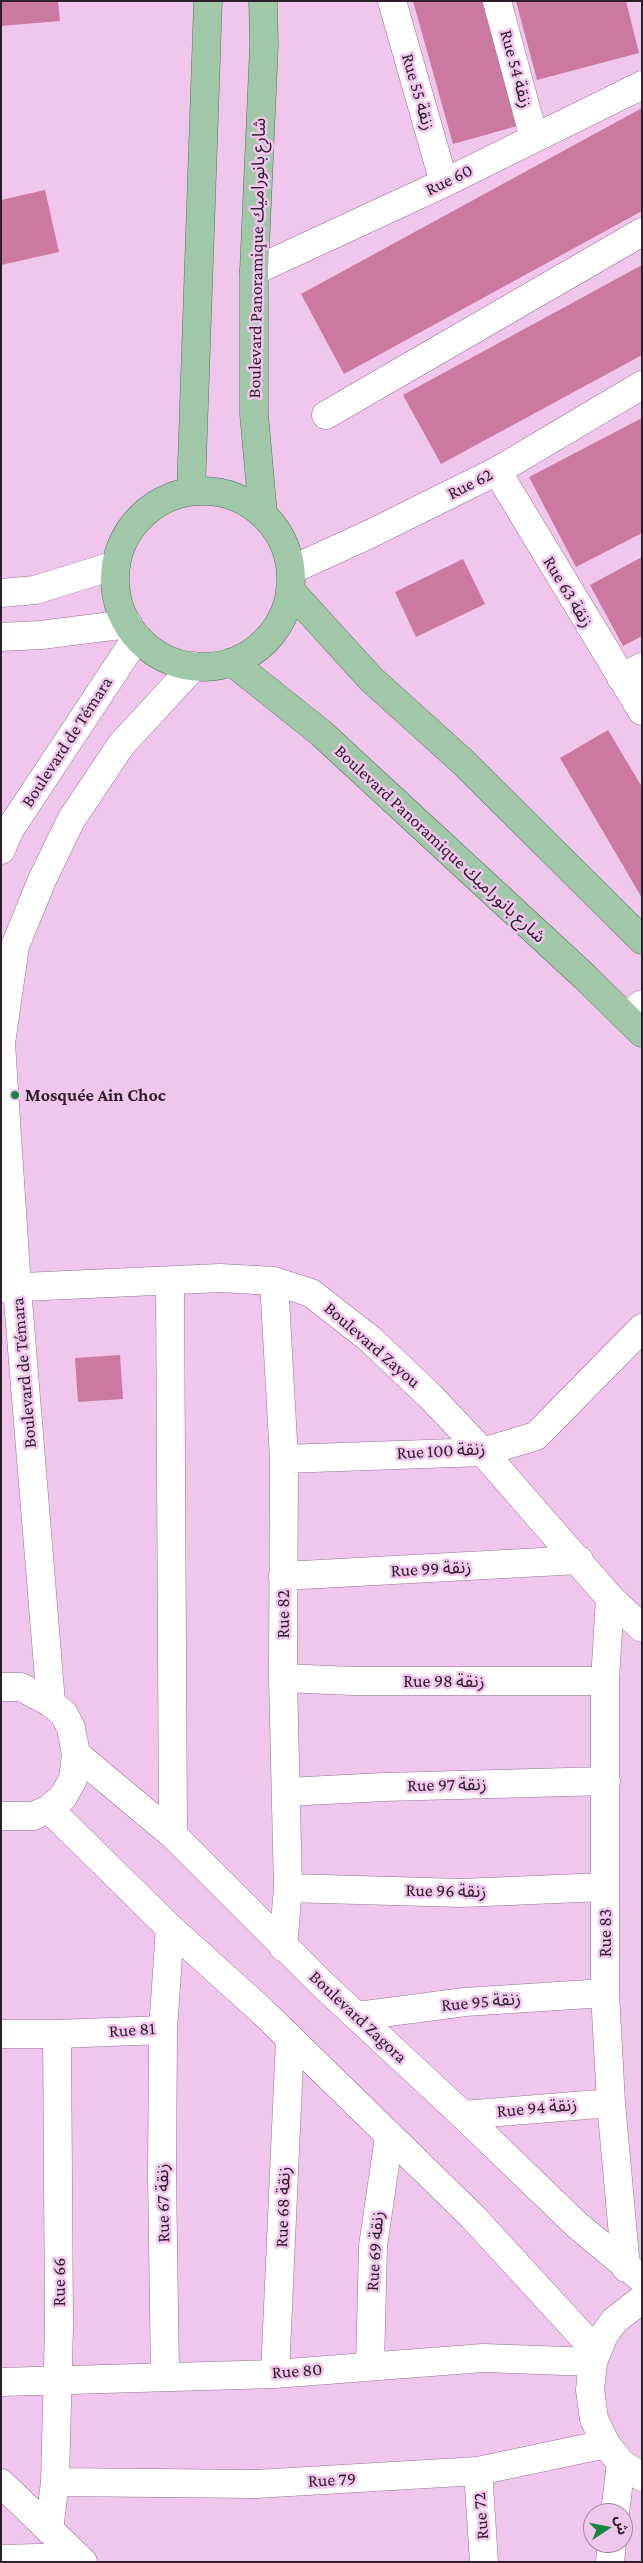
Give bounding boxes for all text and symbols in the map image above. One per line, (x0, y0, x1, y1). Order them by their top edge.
street label: Rue 54 زنقة (495, 27, 537, 111)
street label: Rue 55 زنقة (397, 51, 439, 133)
street label: Boulevard Panoramique شارع بانوراميك (244, 118, 270, 398)
street label: Rue 60 (422, 159, 476, 201)
street label: Rue 62 (444, 463, 496, 505)
street label: Rue 63 زنقة (538, 552, 598, 632)
street label: Boulevard de Témara (17, 673, 117, 811)
street label: Boulevard Panoramique شارع بانوراميك (330, 740, 550, 948)
place label: Mosquée Ain Choc (25, 1084, 166, 1106)
marker: Mosquée Ain Choc (9, 1089, 21, 1101)
street label: Boulevard de Témara (7, 1297, 41, 1449)
street label: Boulevard Zayou (319, 1297, 425, 1393)
street label: Rue 100 زنقة (396, 1438, 486, 1464)
street label: Rue 99 زنقة (390, 1556, 472, 1582)
street label: Rue 82 (272, 1590, 294, 1638)
street label: Rue 98 زنقة (403, 1670, 485, 1692)
street label: Rue 97 زنقة (407, 1774, 487, 1796)
street label: Rue 96 زنقة (405, 1879, 487, 1903)
street label: Rue 83 (594, 1909, 616, 1957)
street label: Boulevard Zagora (305, 1966, 411, 2068)
street label: Rue 95 زنقة (440, 1988, 522, 2016)
street label: Rue 81 (108, 2018, 156, 2042)
street label: Rue 94 زنقة (496, 2094, 578, 2122)
street label: Rue 67 زنقة (152, 2163, 174, 2243)
street label: Rue 68 زنقة (271, 2166, 295, 2248)
street label: Rue 69 زنقة (361, 2210, 389, 2292)
street label: Rue 66 (48, 2258, 70, 2306)
street label: Rue 80 (271, 2358, 323, 2384)
street label: Rue 79 (307, 2468, 357, 2492)
street label: Rue 72 (469, 2492, 493, 2540)
north arrow (583, 2503, 633, 2553)
text: ش (612, 2514, 631, 2536)

